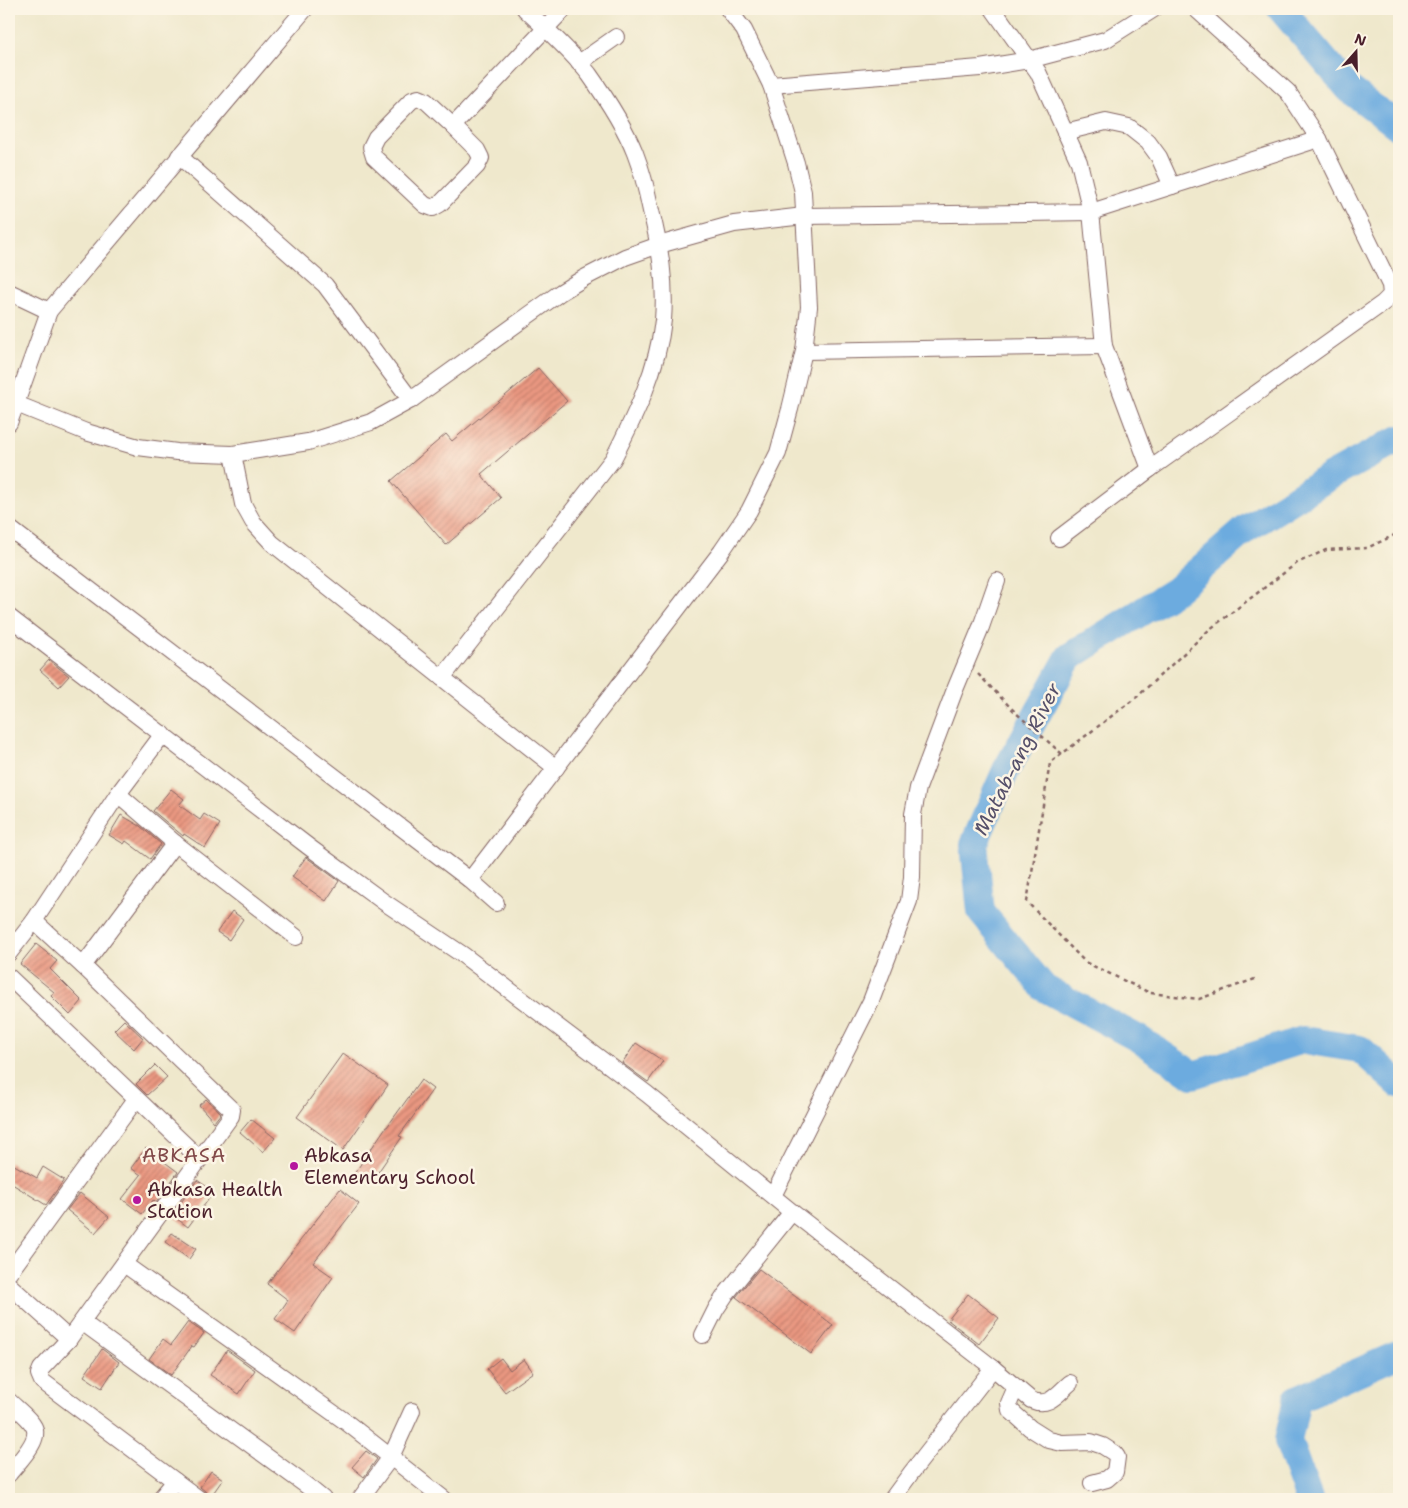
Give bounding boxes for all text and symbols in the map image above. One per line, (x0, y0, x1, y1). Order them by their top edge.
north arrow (1330, 28, 1380, 78)
text: N (1352, 29, 1369, 50)
water label: Matab-ang River (967, 678, 1067, 839)
district label: ABKASA (142, 1142, 226, 1168)
place label: Abkasa Elementary School (304, 1143, 475, 1190)
marker: Abkasa Elementary School (288, 1160, 300, 1172)
place label: Abkasa Health Station (147, 1177, 283, 1224)
marker: Abkasa Health Station (131, 1194, 143, 1206)

